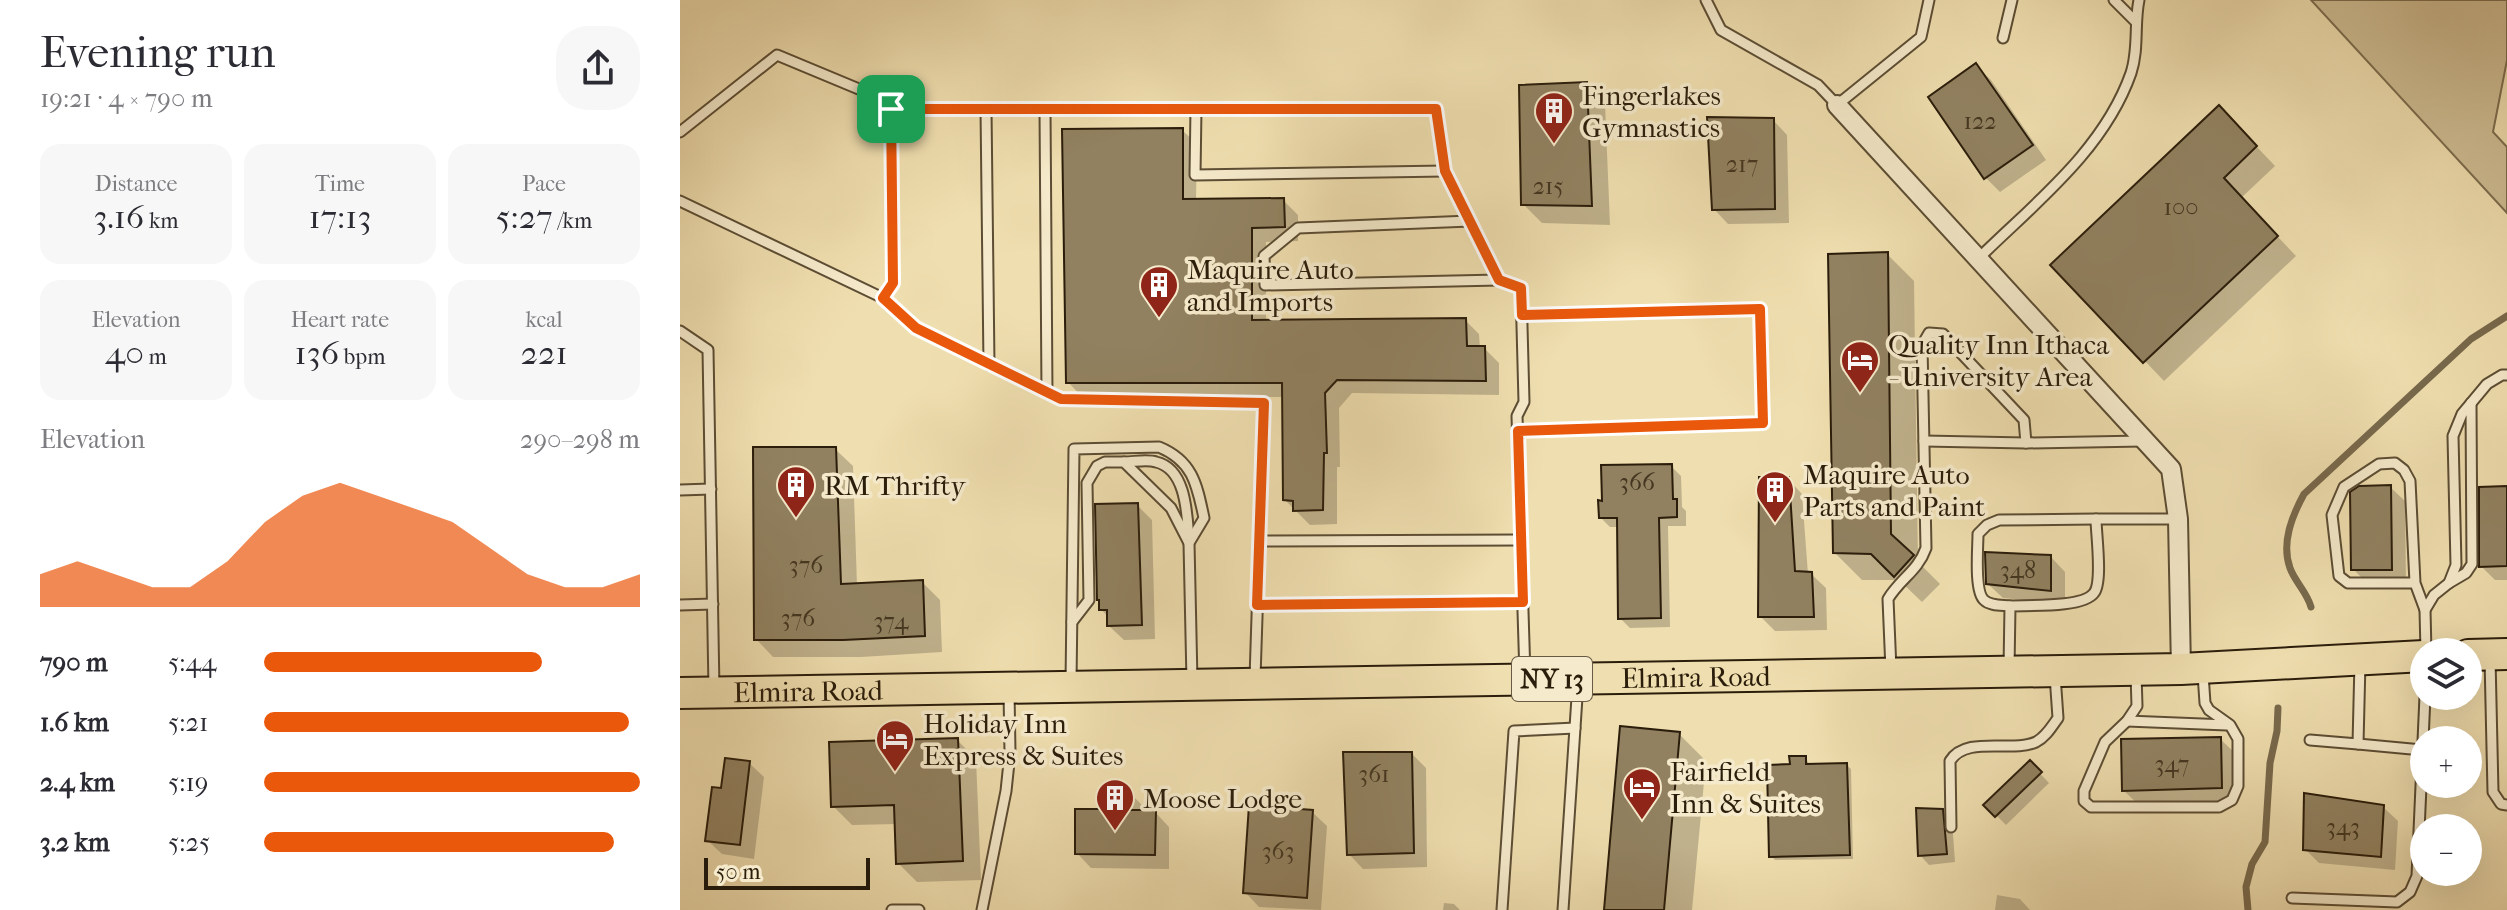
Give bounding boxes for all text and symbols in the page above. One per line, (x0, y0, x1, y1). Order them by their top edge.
button: share (556, 26, 640, 110)
text: Evening run (40, 27, 275, 78)
pin (857, 75, 925, 143)
place label: Fingerlakes Gymnastics (1582, 79, 1721, 144)
text: 19:21 · 4 × 790 m (40, 83, 213, 114)
icon: arrive (869, 87, 913, 131)
building icon: Fingerlakes Gymnastics (1533, 90, 1575, 145)
house number: 122 (1963, 107, 1997, 135)
house number: 217 (1726, 150, 1758, 178)
text: Distance (95, 171, 177, 197)
text: Time (315, 171, 365, 197)
text: Pace (522, 171, 566, 197)
house number: 215 (1532, 172, 1564, 200)
house number: 100 (2164, 193, 2198, 221)
text: 3.16 (93, 197, 144, 237)
text: 17:13 (309, 197, 371, 237)
text: 5:27 (496, 197, 553, 237)
text: km (144, 208, 179, 234)
text: /km (553, 208, 592, 234)
place label: Maquire Auto and Imports (1187, 253, 1354, 318)
building icon: Maquire Auto and Imports (1138, 264, 1180, 319)
text: Elevation (92, 307, 180, 333)
text: Heart rate (291, 307, 389, 333)
text: kcal (525, 307, 563, 333)
place label: Quality Inn Ithaca - University Area (1888, 328, 2110, 393)
text: 40 (105, 333, 144, 373)
text: 136 (295, 333, 339, 373)
text: 221 (520, 333, 568, 373)
hotel icon: Quality Inn Ithaca - University Area (1839, 339, 1881, 394)
text: m (144, 344, 167, 370)
text: bpm (339, 344, 385, 370)
text: Elevation (40, 424, 145, 455)
text: 290–298 m (520, 424, 640, 455)
place label: Maquire Auto Parts and Paint (1803, 458, 1985, 523)
building icon: RM Thrifty (775, 464, 817, 519)
house number: 366 (1619, 468, 1656, 496)
place label: RM Thrifty (824, 469, 967, 502)
building icon: Maquire Auto Parts and Paint (1754, 469, 1796, 524)
house number: 376 (789, 551, 824, 579)
house number: 348 (2000, 556, 2036, 584)
house number: 376 (781, 604, 816, 632)
house number: 374 (874, 607, 909, 635)
map controls (2410, 638, 2482, 886)
button: layers (2410, 638, 2482, 710)
text: 790 m (40, 647, 108, 678)
text: 5:44 (168, 647, 216, 678)
road number: NY 13 (1512, 657, 1592, 701)
street label: Elmira Road (1621, 660, 1772, 695)
street label: Elmira Road (733, 674, 884, 709)
text: 1.6 km (40, 707, 109, 738)
text: 5:21 (168, 707, 208, 738)
place label: Holiday Inn Express & Suites (923, 707, 1123, 772)
hotel icon: Holiday Inn Express & Suites (874, 718, 916, 773)
button: + (2410, 726, 2482, 798)
house number: 347 (2155, 750, 2189, 778)
place label: Fairfield Inn & Suites (1670, 755, 1821, 820)
house number: 361 (1358, 760, 1390, 788)
hotel icon: Fairfield Inn & Suites (1621, 766, 1663, 821)
text: 2.4 km (40, 767, 115, 798)
text: 5:19 (168, 767, 208, 798)
building icon: Moose Lodge (1094, 777, 1136, 832)
place label: Moose Lodge (1143, 782, 1302, 815)
house number: 343 (2326, 813, 2360, 841)
button: − (2410, 814, 2482, 886)
text: 3.2 km (40, 827, 110, 858)
text: 5:25 (168, 827, 210, 858)
house number: 363 (1262, 837, 1294, 865)
scale bar (704, 854, 870, 890)
text: 50 m (716, 859, 761, 885)

